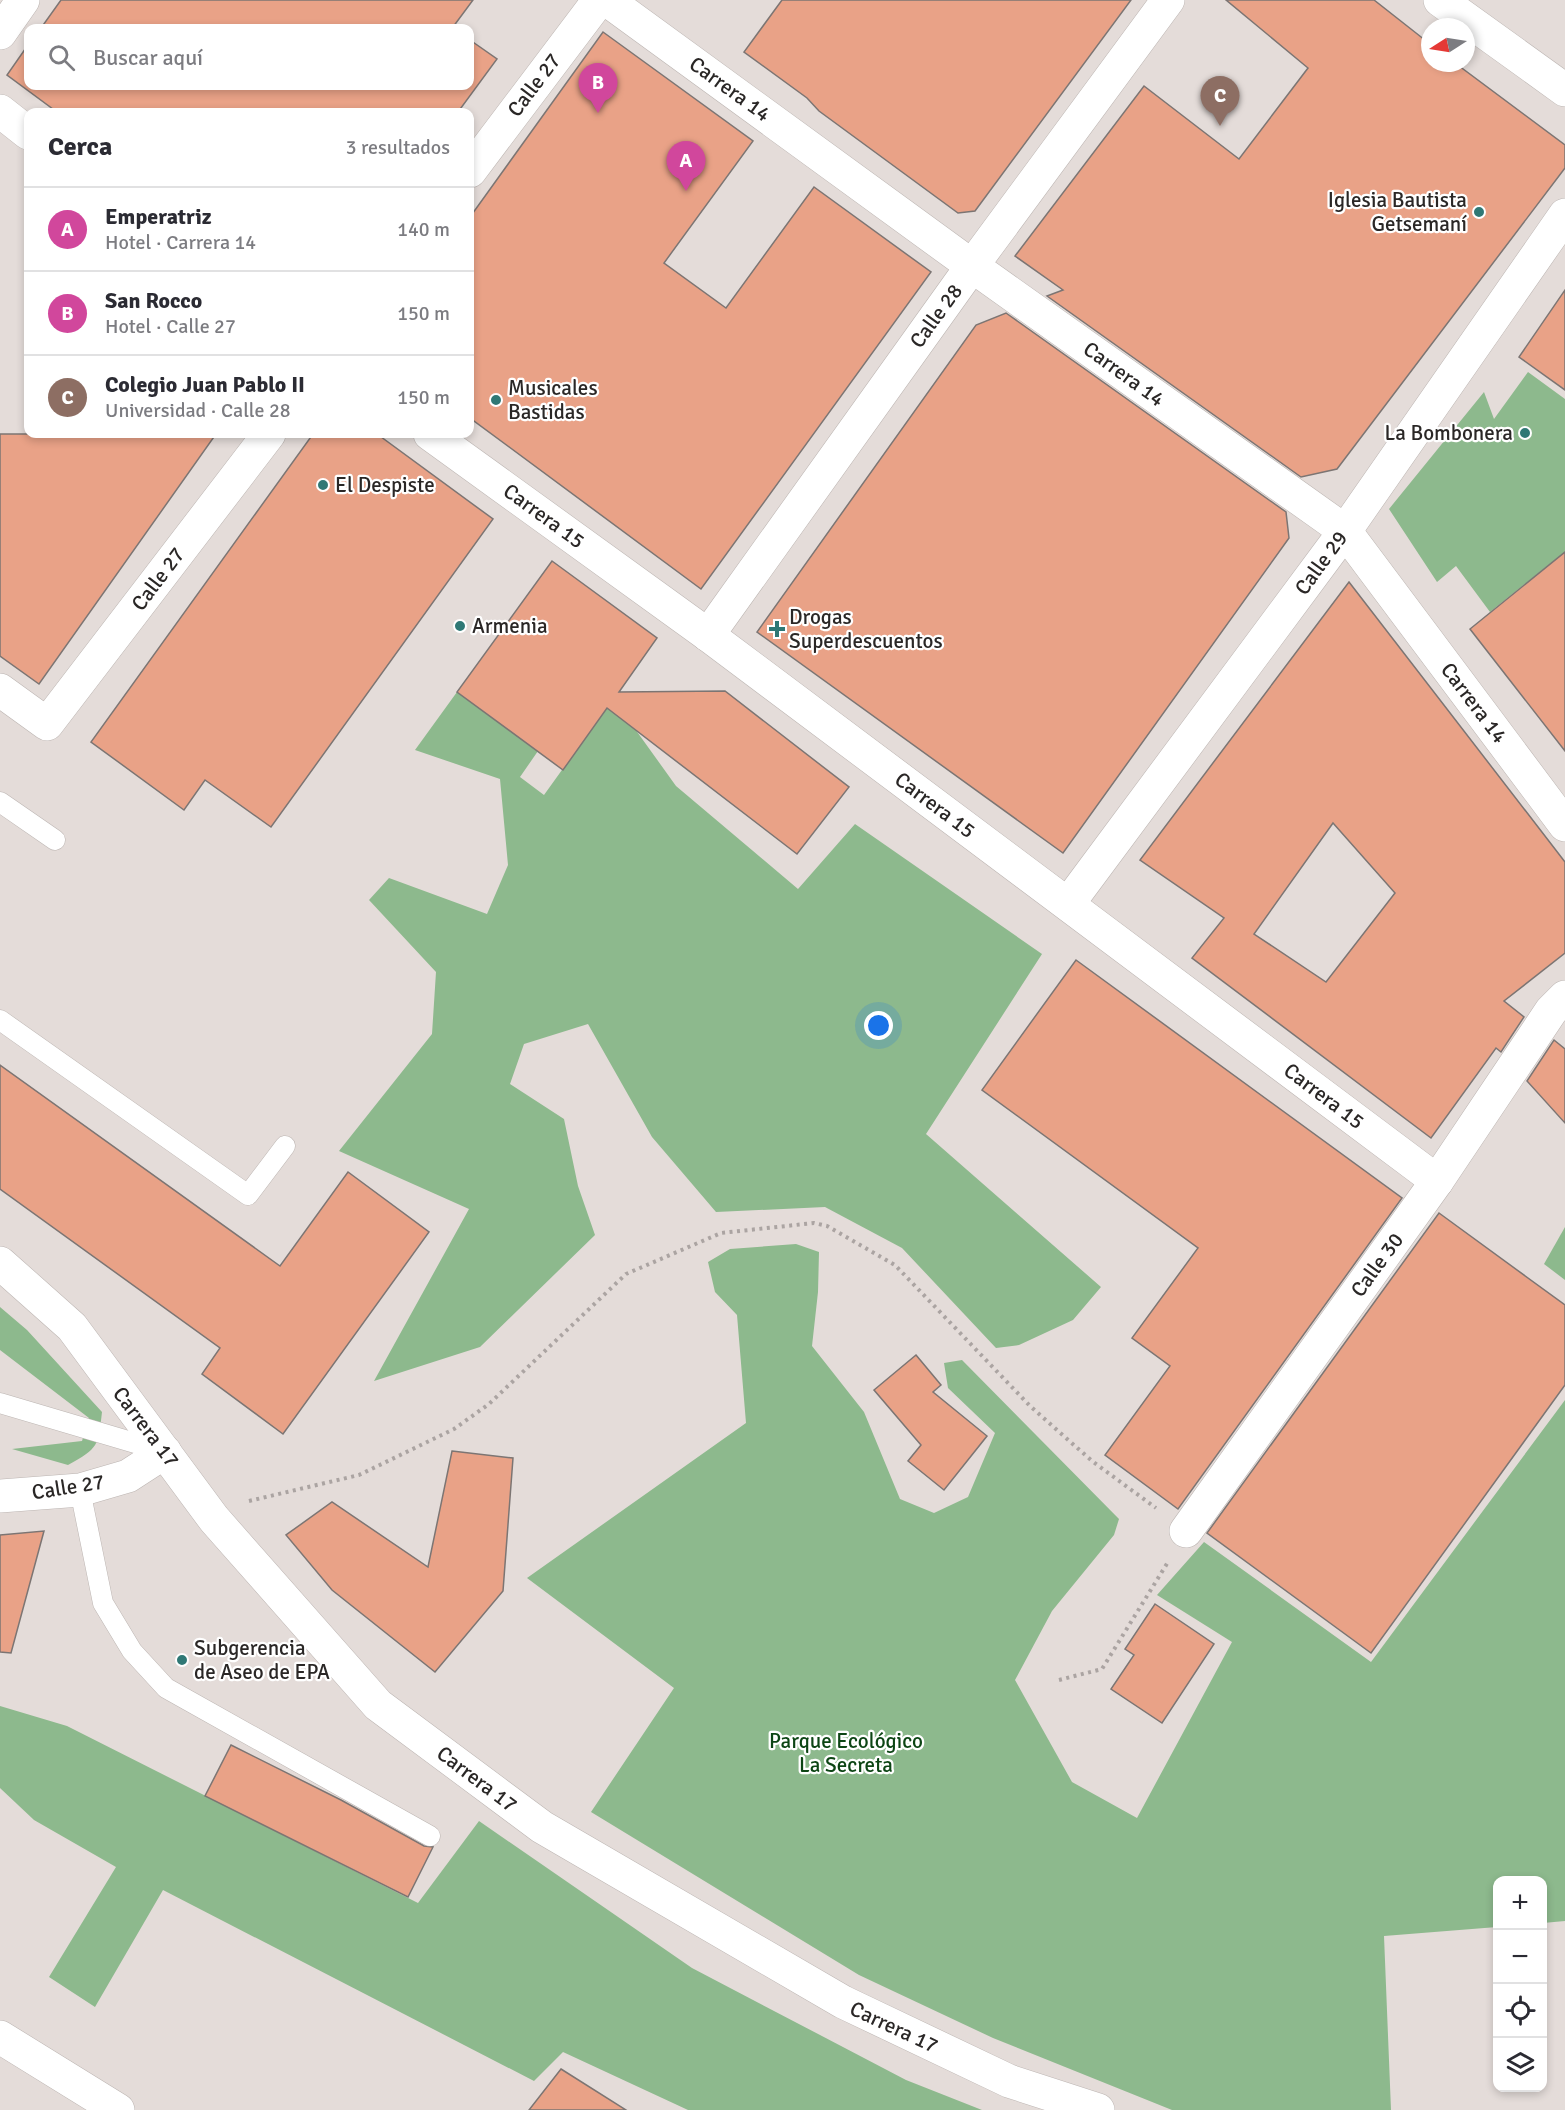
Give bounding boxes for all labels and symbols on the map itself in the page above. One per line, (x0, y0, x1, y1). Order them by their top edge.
north arrow (1421, 18, 1475, 72)
street label: Calle 27 (502, 48, 566, 122)
street label: Carrera 14 (684, 51, 776, 127)
pin: B (578, 63, 618, 113)
pin: C (1200, 76, 1240, 126)
pin: A (666, 142, 706, 191)
place label: Iglesia Bautista Getsemaní (1328, 187, 1467, 237)
marker: Iglesia Bautista Getsemaní (1472, 205, 1486, 219)
street label: Calle 28 (904, 279, 968, 353)
street label: Carrera 14 (1078, 336, 1170, 412)
place label: Musicales Bastidas (508, 375, 598, 425)
marker: Musicales Bastidas (489, 393, 503, 407)
place label: La Bombonera (1384, 420, 1513, 446)
marker: La Bombonera (1518, 426, 1532, 440)
place label: El Despiste (335, 472, 435, 498)
marker: El Despiste (316, 478, 330, 492)
street label: Carrera 15 (498, 478, 590, 554)
street label: Calle 29 (1289, 526, 1353, 600)
street label: Calle 27 (126, 542, 190, 616)
place label: Drogas Superdescuentos (789, 604, 943, 654)
place label: Armenia (472, 613, 548, 639)
marker: Armenia (453, 619, 467, 633)
marker: Drogas Superdescuentos (770, 622, 784, 636)
street label: Carrera 14 (1435, 658, 1513, 748)
street label: Carrera 15 (890, 766, 980, 844)
your location (864, 1011, 893, 1040)
street label: Carrera 15 (1279, 1057, 1369, 1135)
street label: Calle 30 (1345, 1228, 1409, 1302)
street label: Carrera 17 (107, 1382, 185, 1472)
street label: Calle 27 (30, 1468, 106, 1506)
place label: Subgerencia de Aseo de EPA (194, 1635, 330, 1685)
marker: Subgerencia de Aseo de EPA (175, 1653, 189, 1667)
park label: Parque Ecológico La Secreta (769, 1728, 923, 1778)
street label: Carrera 17 (432, 1740, 522, 1818)
street label: Carrera 17 (846, 1995, 942, 2059)

